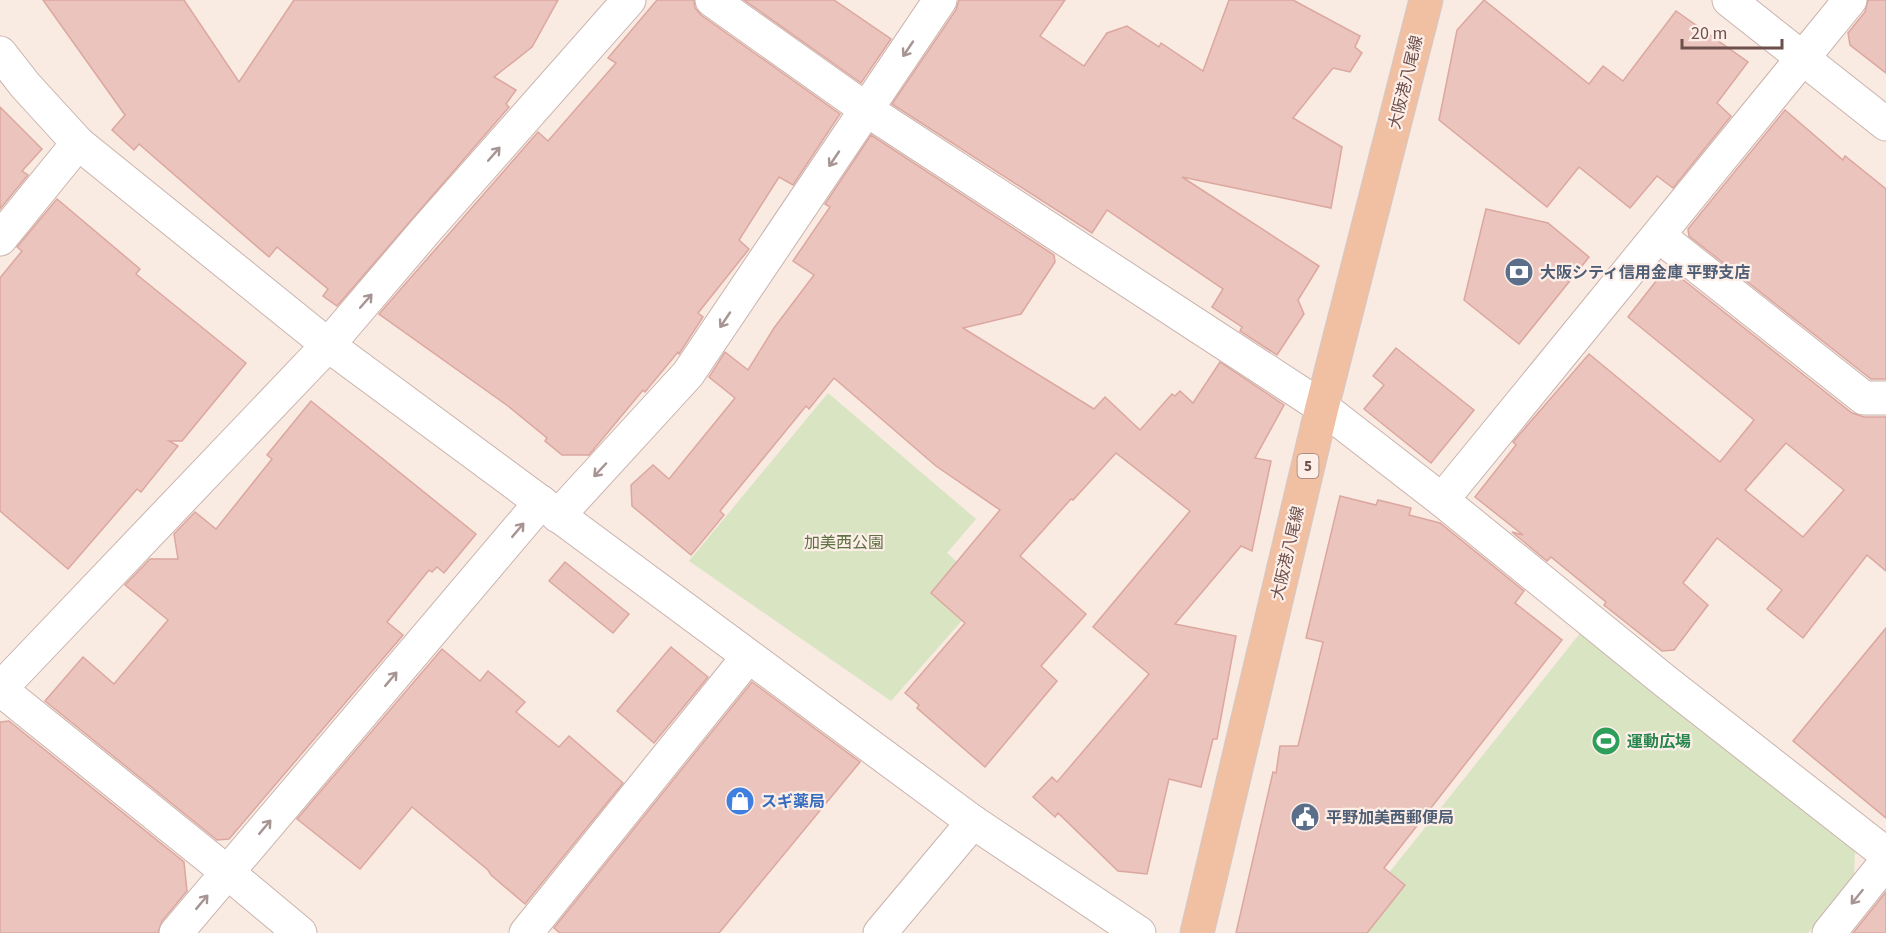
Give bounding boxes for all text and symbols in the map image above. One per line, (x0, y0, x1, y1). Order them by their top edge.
scale bar (1682, 12, 1782, 50)
text: 20 m (1691, 21, 1727, 46)
street label: 大阪港八尾線 (1384, 33, 1428, 131)
one-way arrow (902, 40, 914, 56)
one-way arrow (487, 146, 501, 161)
one-way arrow (828, 150, 840, 167)
bank icon: 大阪シティ信用金庫 平野支店 (1503, 256, 1535, 288)
place label: 大阪シティ信用金庫 平野支店 (1540, 262, 1750, 284)
one-way arrow (359, 294, 373, 309)
one-way arrow (718, 311, 730, 328)
road number: 5 (1298, 454, 1318, 478)
one-way arrow (593, 462, 607, 477)
street label: 大阪港八尾線 (1266, 504, 1309, 602)
one-way arrow (511, 522, 524, 538)
park label: 加美西公園 (804, 532, 884, 554)
one-way arrow (385, 671, 398, 687)
sports icon: 運動広場 (1590, 725, 1622, 757)
place label: 運動広場 (1627, 731, 1691, 753)
shop icon: スギ薬局 (724, 785, 756, 817)
place label: スギ薬局 (761, 791, 825, 813)
public building icon: 平野加美西郵便局 (1289, 801, 1321, 833)
place label: 平野加美西郵便局 (1326, 807, 1454, 829)
one-way arrow (258, 820, 272, 835)
one-way arrow (1851, 889, 1864, 905)
one-way arrow (195, 894, 208, 910)

